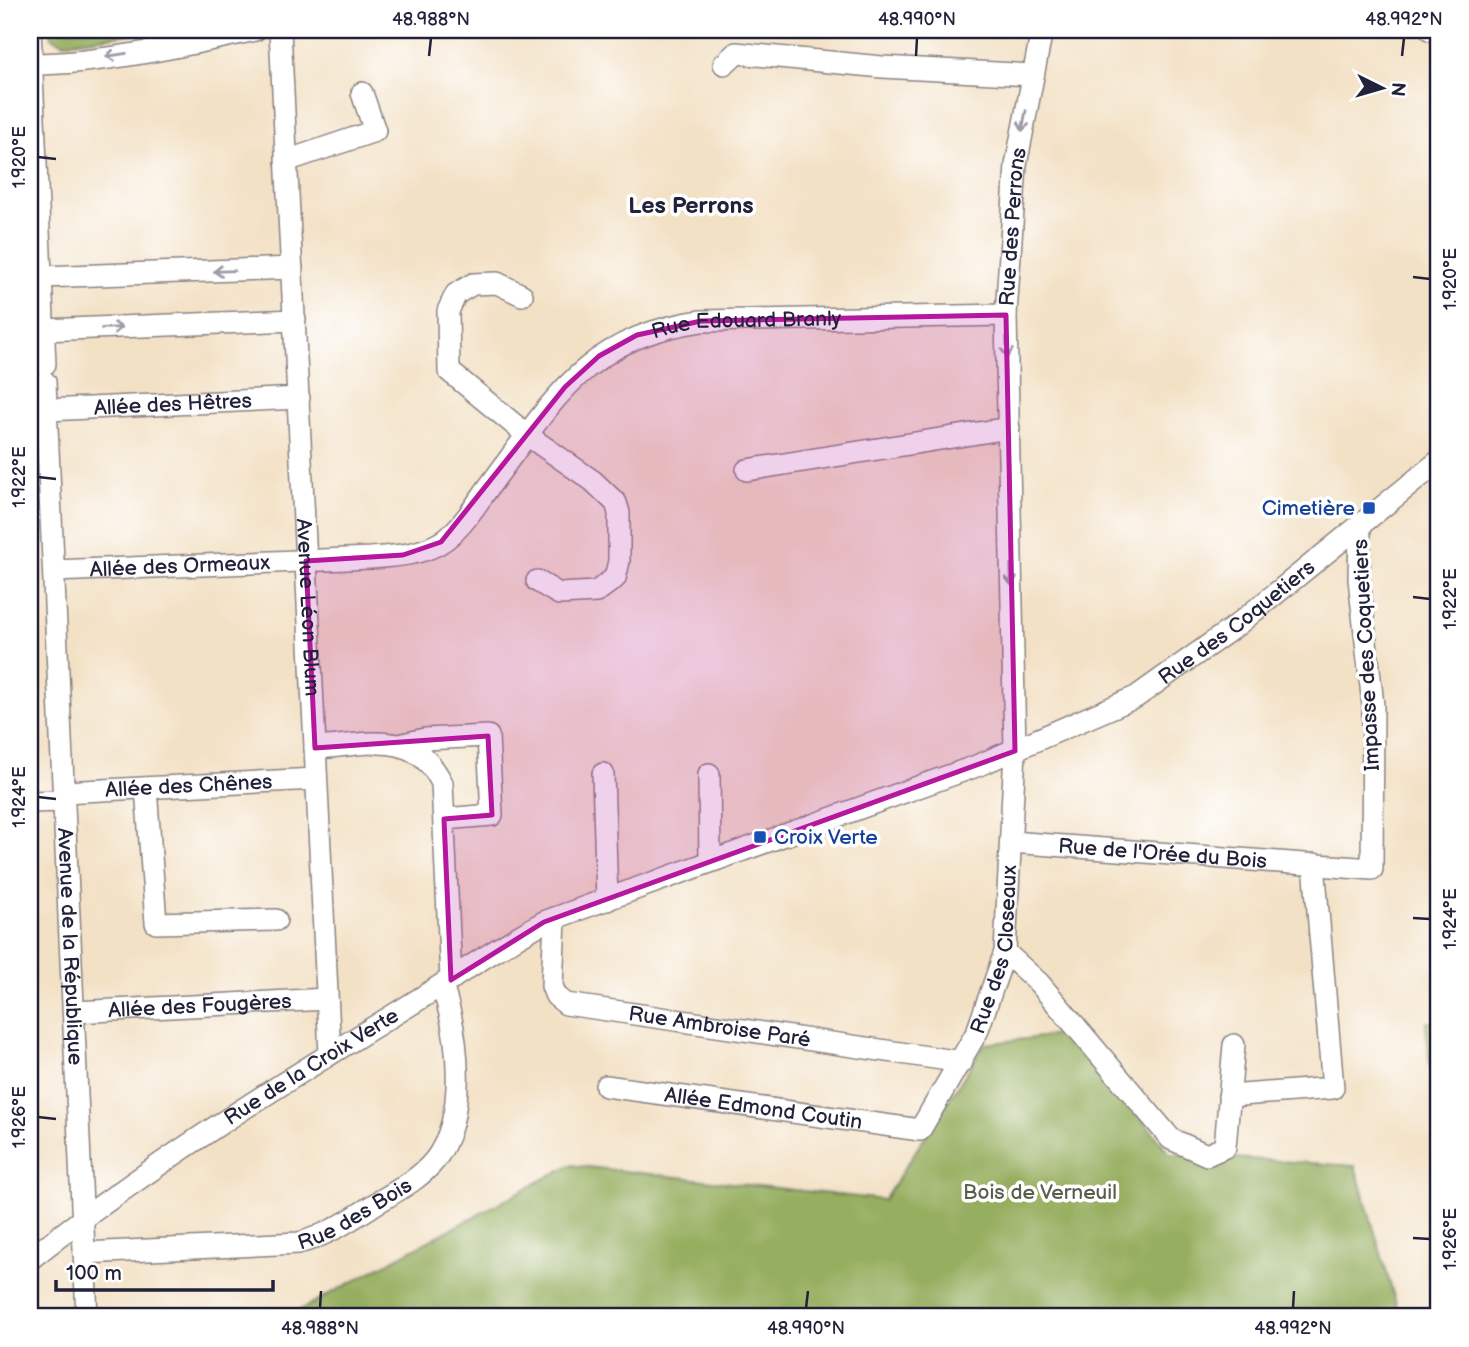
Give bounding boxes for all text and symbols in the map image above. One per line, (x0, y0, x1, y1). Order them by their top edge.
text: 48.988°N (392, 9, 470, 30)
text: 48.990°N (878, 9, 956, 30)
text: 48.992°N (1365, 9, 1443, 30)
one-way arrow (105, 49, 127, 62)
north arrow (1346, 52, 1416, 122)
text: N (1385, 81, 1410, 97)
one-way arrow (1017, 109, 1031, 132)
text: 1.920°E (9, 126, 30, 188)
street label: Rue des Perrons (995, 145, 1032, 307)
district label: Les Perrons (628, 192, 754, 220)
text: 1.920°E (1440, 248, 1461, 310)
one-way arrow (213, 264, 236, 277)
street label: Rue Edouard Branly (649, 306, 842, 344)
one-way arrow (100, 321, 123, 334)
one-way arrow (1000, 335, 1013, 358)
street label: Allée des Hêtres (93, 388, 252, 421)
text: 1.922°E (9, 446, 30, 508)
place label: Cimetière (1262, 496, 1355, 521)
marker: Cimetière (1361, 500, 1377, 516)
street label: Avenue Léon Blum (291, 518, 325, 697)
street label: Impasse des Coquetiers (1348, 538, 1385, 772)
street label: Allée des Ormeaux (89, 550, 271, 583)
street label: Rue des Coquetiers (1154, 555, 1320, 690)
one-way arrow (1004, 563, 1018, 586)
text: 1.922°E (1440, 568, 1461, 630)
text: 1.924°E (9, 766, 30, 828)
street label: Allée des Chênes (105, 769, 273, 803)
place label: Croix Verte (774, 825, 878, 850)
street label: Avenue de la République (52, 827, 88, 1066)
marker: Croix Verte (752, 829, 768, 845)
street label: Rue de l'Orée du Bois (1057, 834, 1268, 874)
street label: Rue des Closeaux (965, 864, 1022, 1037)
text: 1.924°E (1440, 888, 1461, 950)
street label: Allée des Fougères (108, 989, 292, 1023)
street label: Rue Ambroise Paré (627, 1001, 813, 1053)
street label: Rue de la Croix Verte (220, 1003, 403, 1131)
street label: Allée Edmond Coutin (663, 1082, 864, 1135)
text: 1.926°E (9, 1086, 30, 1148)
street label: Rue des Bois (295, 1173, 417, 1256)
park label: Bois de Verneuil (963, 1180, 1117, 1205)
text: 1.926°E (1440, 1208, 1461, 1270)
scale bar (56, 1249, 273, 1293)
text: 100 m (66, 1261, 122, 1286)
text: 48.988°N (281, 1318, 359, 1339)
text: 48.990°N (767, 1318, 845, 1339)
text: 48.992°N (1254, 1318, 1332, 1339)

